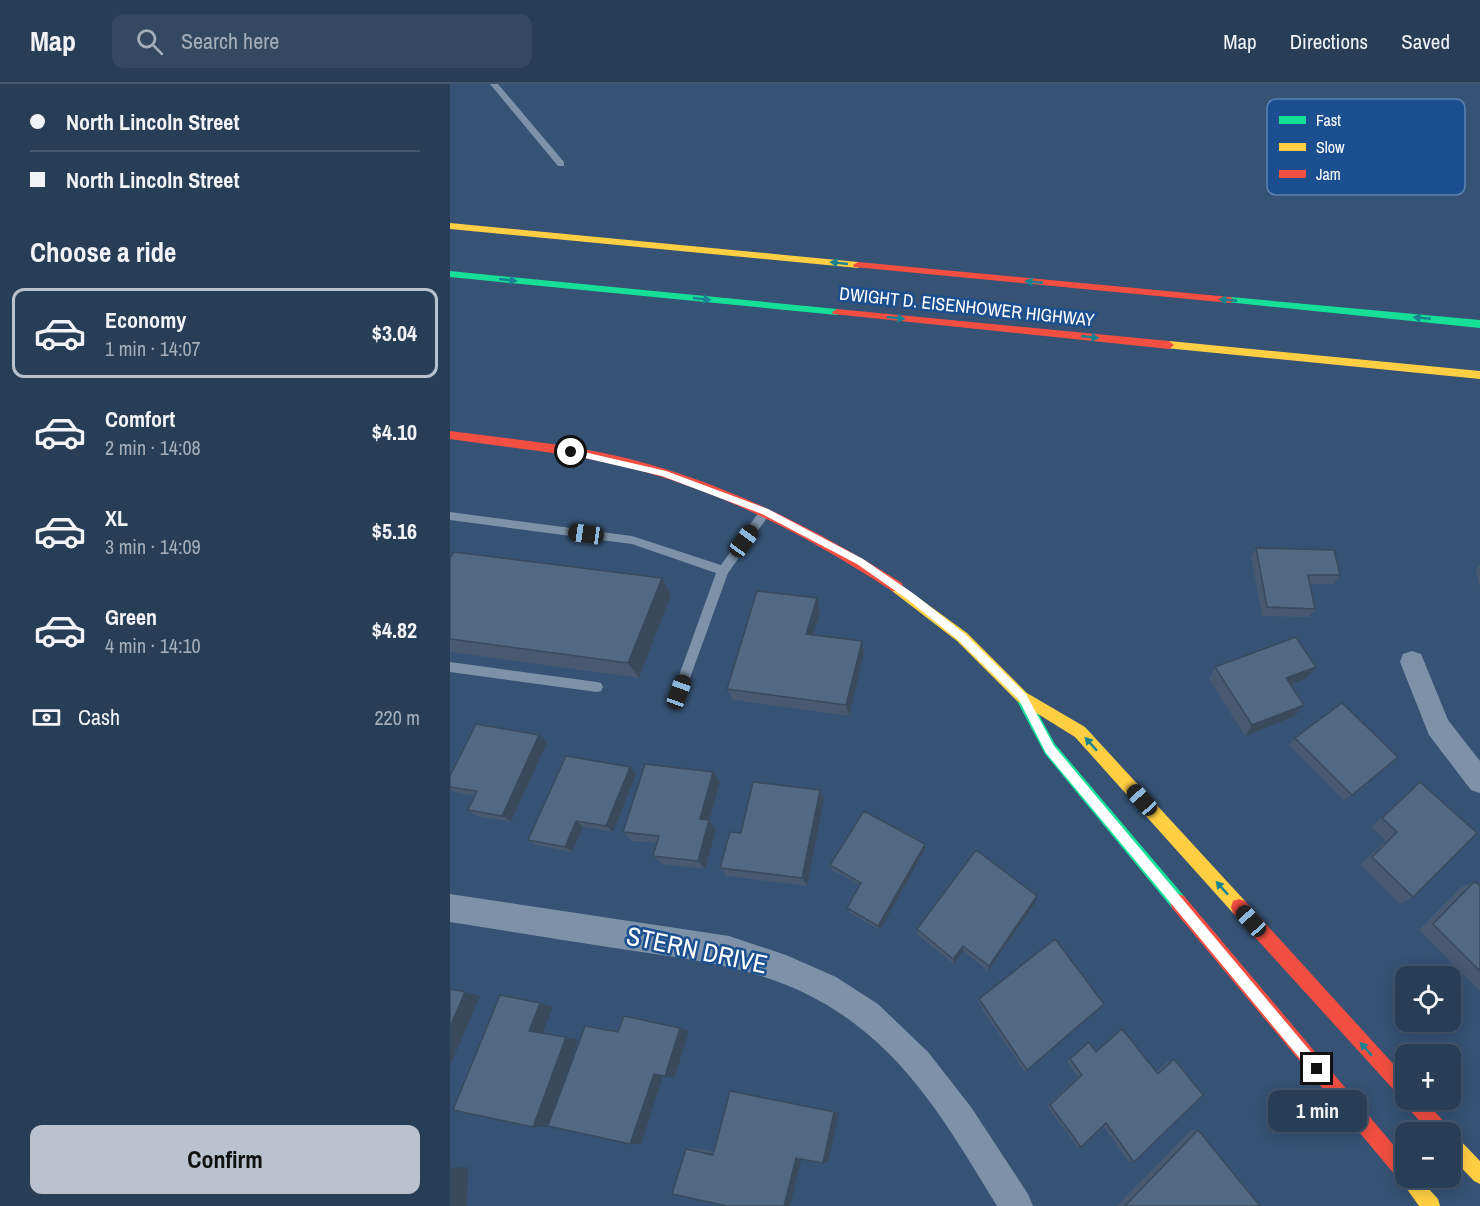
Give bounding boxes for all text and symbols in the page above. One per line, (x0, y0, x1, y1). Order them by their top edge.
search box (112, 14, 532, 68)
text: Map (30, 22, 76, 60)
icon: search (133, 25, 166, 58)
text: Search here (181, 26, 279, 56)
text: Map (1223, 27, 1257, 56)
text: Directions (1290, 27, 1368, 56)
text: Saved (1401, 27, 1450, 56)
legend (1267, 99, 1465, 195)
text: North Lincoln Street (66, 107, 239, 137)
text: Fast (1316, 109, 1341, 131)
text: Slow (1316, 136, 1345, 158)
text: Jam (1316, 163, 1341, 185)
text: North Lincoln Street (66, 165, 239, 195)
text: Choose a ride (30, 234, 176, 270)
one-way arrow (830, 258, 849, 268)
one-way arrow (499, 275, 518, 285)
one-way arrow (1024, 277, 1043, 287)
street label: DWIGHT D. EISENHOWER HIGHWAY (838, 281, 1096, 332)
one-way arrow (693, 294, 712, 304)
one-way arrow (1218, 295, 1237, 305)
text: Economy (105, 305, 186, 335)
icon: car (33, 306, 87, 360)
one-way arrow (887, 313, 906, 323)
one-way arrow (1412, 313, 1431, 323)
text: $3.04 (372, 318, 417, 348)
one-way arrow (1081, 332, 1100, 342)
text: 1 min · 14:07 (105, 335, 201, 362)
text: Comfort (105, 404, 175, 434)
icon: car (33, 405, 87, 459)
text: $4.10 (372, 417, 417, 447)
text: 2 min · 14:08 (105, 434, 201, 461)
route start (557, 438, 584, 465)
text: XL (105, 503, 128, 533)
icon: car (33, 504, 87, 558)
text: $5.16 (372, 516, 417, 546)
car (726, 521, 762, 561)
car (567, 523, 605, 545)
text: 3 min · 14:09 (105, 533, 201, 560)
text: Green (105, 602, 157, 632)
icon: car (33, 603, 87, 657)
text: $4.82 (372, 615, 417, 645)
text: 4 min · 14:10 (105, 632, 201, 659)
car (664, 672, 694, 712)
icon: cash (30, 701, 63, 734)
text: Cash (78, 702, 120, 732)
text: 220 m (374, 704, 420, 731)
one-way arrow (1084, 736, 1098, 751)
car (1123, 781, 1161, 819)
one-way arrow (1215, 881, 1229, 896)
car (1232, 902, 1270, 940)
street label: STERN DRIVE (623, 917, 771, 982)
map controls (1395, 966, 1461, 1188)
button: locate (1395, 966, 1461, 1032)
one-way arrow (1360, 1042, 1373, 1057)
button: + (1395, 1044, 1461, 1110)
route end (1303, 1055, 1330, 1082)
callout: 1 min (1268, 1090, 1366, 1132)
text: 1 min (1296, 1097, 1339, 1124)
button: − (1395, 1122, 1461, 1188)
button: Confirm (30, 1125, 420, 1194)

